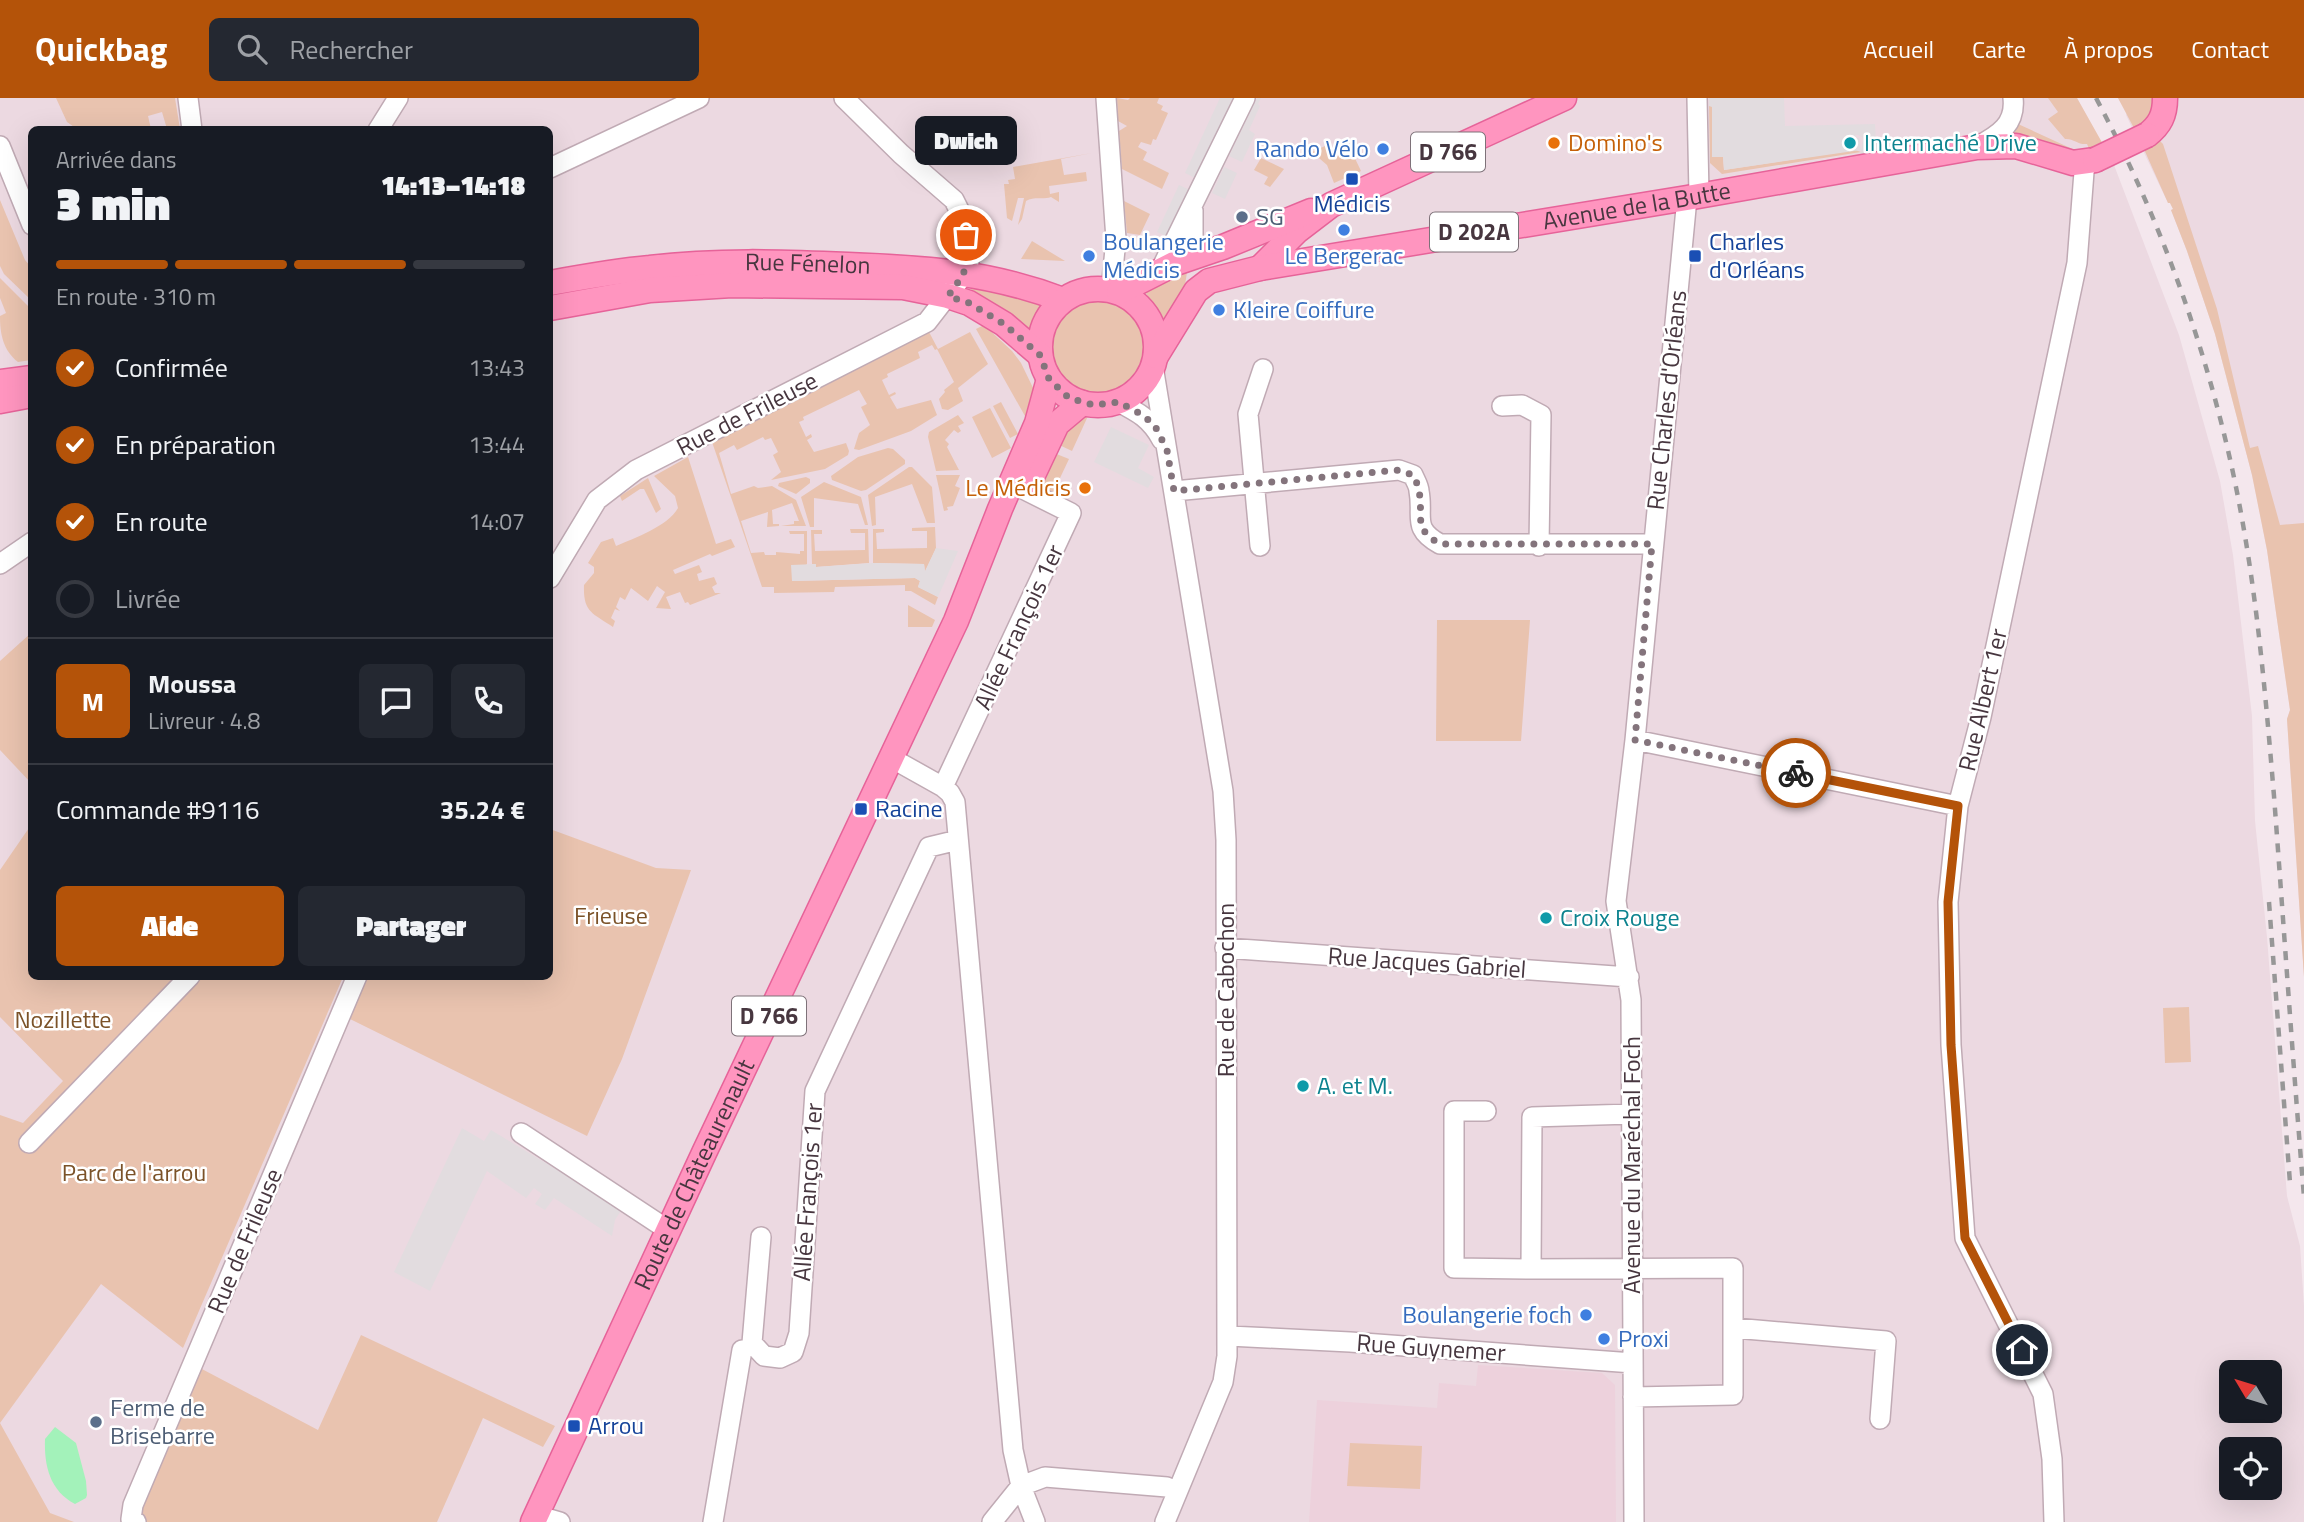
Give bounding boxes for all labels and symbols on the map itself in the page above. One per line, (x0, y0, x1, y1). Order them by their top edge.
callout: Dwich (915, 116, 1017, 165)
place label: Domino's (1568, 124, 1663, 160)
place label: Intermaché Drive (1864, 124, 2037, 160)
place label: Rando Vélo (1255, 130, 1369, 166)
road number: D 766 (1411, 132, 1485, 172)
marker: Domino's (1546, 135, 1562, 151)
marker: Intermaché Drive (1842, 135, 1858, 151)
marker: Rando Vélo (1375, 141, 1391, 157)
marker: Médicis (1344, 171, 1360, 187)
street label: Avenue de la Butte (1540, 172, 1733, 238)
place label: Médicis (1314, 185, 1391, 221)
place label: SG (1256, 198, 1284, 234)
pin (936, 205, 996, 265)
marker: SG (1234, 209, 1250, 225)
road number: D 202A (1430, 212, 1518, 252)
marker: Le Bergerac (1336, 222, 1352, 238)
place label: Boulangerie Médicis (1103, 223, 1224, 287)
place label: Charles d'Orléans (1709, 223, 1805, 287)
place label: Le Bergerac (1284, 237, 1404, 273)
street label: Rue Fénelon (745, 243, 871, 283)
marker: Boulangerie Médicis (1081, 248, 1097, 264)
marker: Charles d'Orléans (1687, 248, 1703, 264)
street label: Rue Charles d'Orléans (1637, 288, 1695, 512)
place label: Kleire Coiffure (1233, 291, 1375, 327)
marker: Kleire Coiffure (1211, 302, 1227, 318)
street label: Rue de Frileuse (670, 362, 823, 464)
place label: Le Médicis (965, 469, 1071, 505)
marker: Le Médicis (1077, 480, 1093, 496)
street label: Allée François 1er (964, 538, 1072, 715)
street label: Rue Albert 1er (1948, 625, 2016, 775)
courier (1761, 738, 1831, 808)
place label: Racine (875, 790, 943, 826)
marker: Racine (853, 801, 869, 817)
park label: Frieuse (574, 897, 648, 933)
place label: Croix Rouge (1560, 899, 1680, 935)
street label: Rue de Cabochon (1207, 903, 1243, 1077)
marker: Croix Rouge (1538, 910, 1554, 926)
street label: Rue Jacques Gabriel (1327, 937, 1527, 987)
road number: D 766 (732, 996, 806, 1035)
park label: Nozillette (15, 1001, 111, 1037)
street label: Avenue du Maréchal Foch (1613, 1036, 1649, 1294)
street label: Route de Châteaurenault (624, 1052, 763, 1296)
place label: A. et M. (1317, 1067, 1393, 1103)
marker: A. et M. (1295, 1078, 1311, 1094)
street label: Allée François 1er (783, 1101, 831, 1282)
park label: Parc de l'arrou (62, 1154, 206, 1190)
street label: Rue de Frileuse (197, 1163, 291, 1319)
place label: Boulangerie foch (1402, 1296, 1572, 1332)
marker: Boulangerie foch (1578, 1307, 1594, 1323)
place label: Proxi (1618, 1320, 1669, 1356)
pin (1992, 1320, 2052, 1380)
street label: Rue Guynemer (1355, 1324, 1507, 1370)
marker: Proxi (1596, 1331, 1612, 1347)
north arrow (2219, 1360, 2282, 1423)
place label: Ferme de Brisebarre (110, 1389, 215, 1453)
place label: Arrou (588, 1407, 644, 1443)
marker: Ferme de Brisebarre (88, 1414, 104, 1430)
marker: Arrou (566, 1418, 582, 1434)

